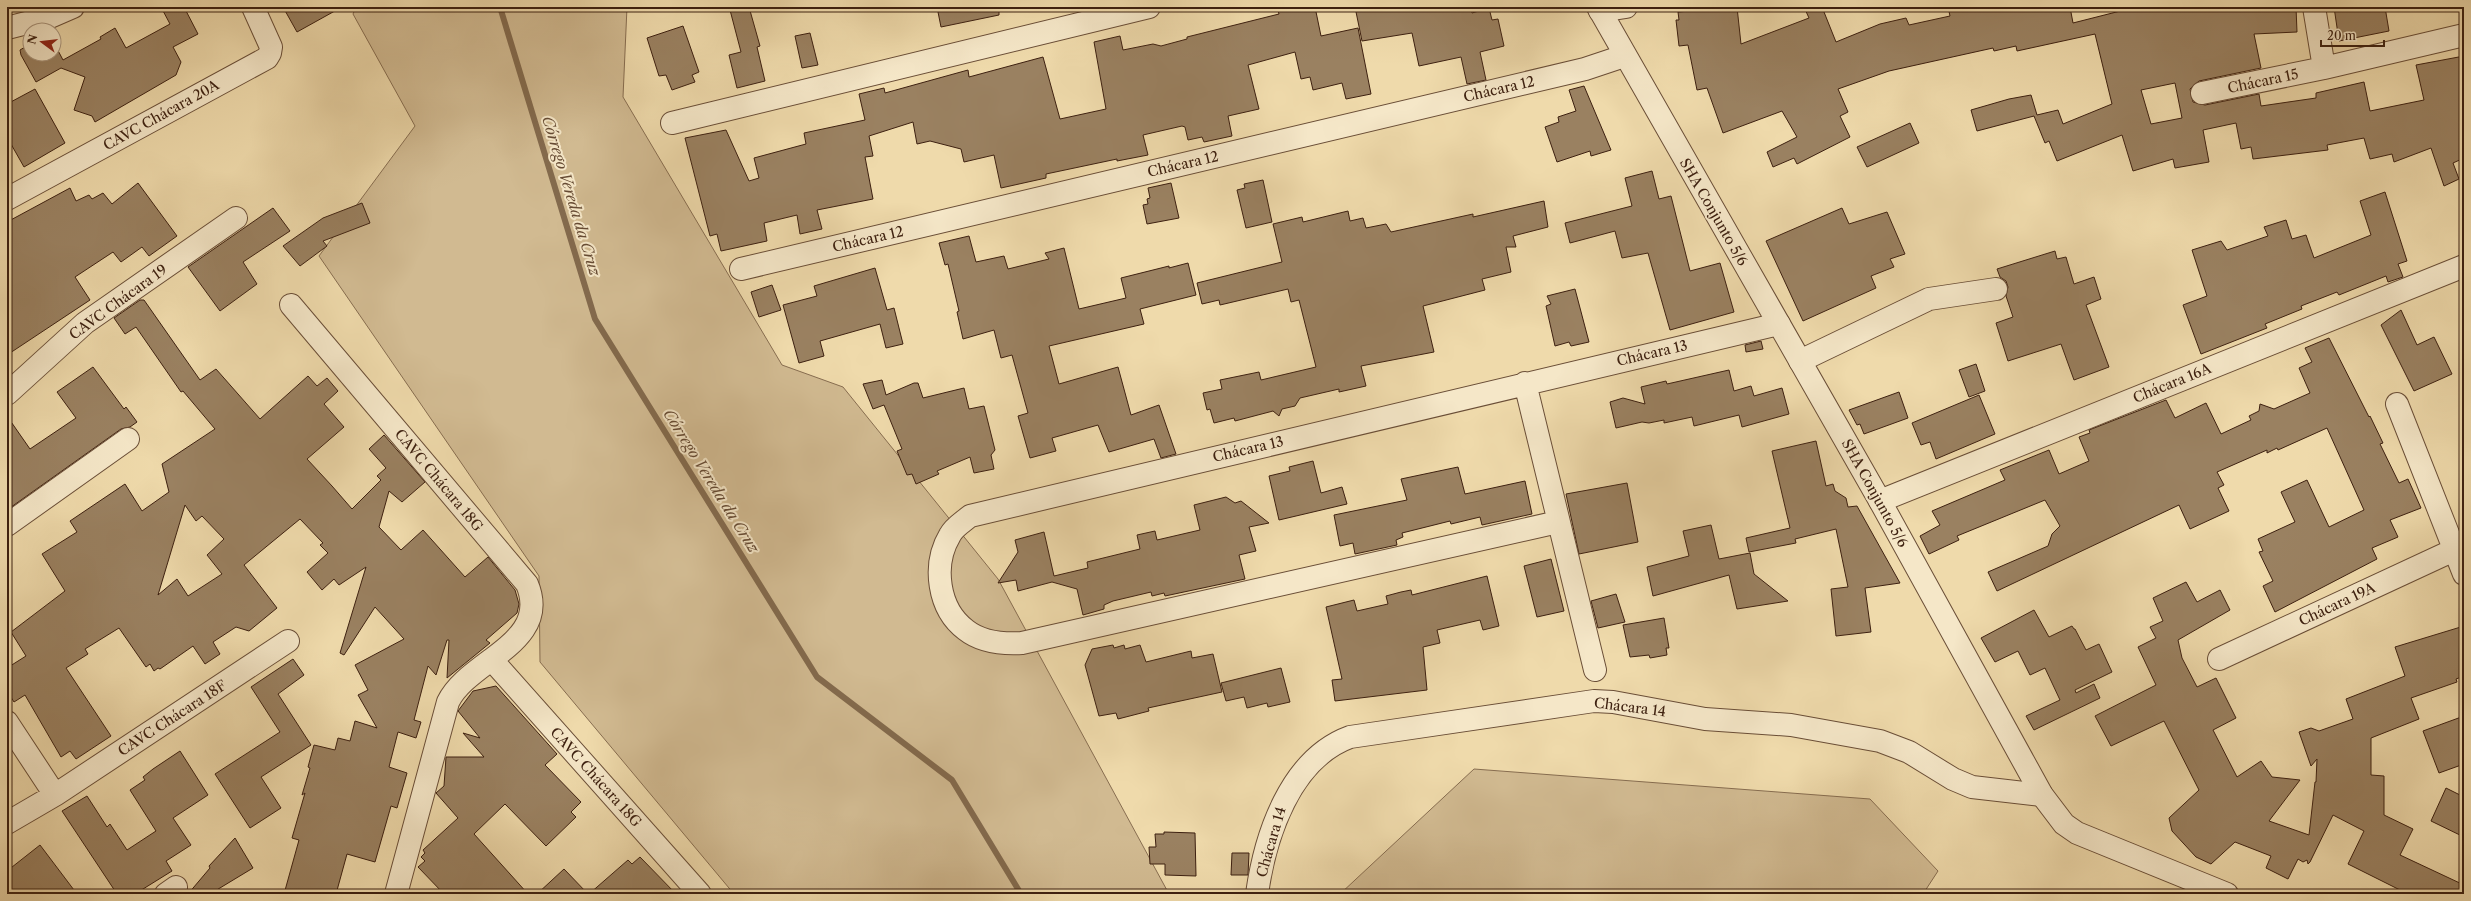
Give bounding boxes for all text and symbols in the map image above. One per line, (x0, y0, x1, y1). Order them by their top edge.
north arrow (22, 22, 62, 62)
scale bar (2321, 22, 2384, 48)
text: 20 m (2327, 28, 2356, 43)
text: N (24, 33, 40, 46)
street label: Chácara 15 (2226, 65, 2300, 97)
street label: Chácara 12 (1462, 72, 1536, 106)
street label: CAVC Chácara 20A (100, 75, 223, 154)
water label: Córrego Vereda da Cruz (538, 114, 605, 279)
street label: Chácara 12 (1146, 147, 1220, 181)
street label: SHA Conjunto 5/6 (1676, 155, 1752, 269)
street label: Chácara 12 (831, 222, 905, 256)
street label: CAVC Chácara 19 (65, 260, 171, 344)
street label: Chácara 13 (1615, 336, 1689, 370)
street label: Chácara 16A (2130, 359, 2214, 407)
water label: Córrego Vereda da Cruz (659, 405, 764, 557)
street label: CAVC Chácara 18G (391, 425, 487, 535)
street label: Chácara 13 (1211, 432, 1285, 466)
street label: SHA Conjunto 5/6 (1838, 436, 1912, 550)
street label: Chácara 19A (2296, 578, 2379, 630)
street label: CAVC Chácara 18F (114, 676, 230, 760)
street label: Chácara 14 (1593, 694, 1667, 720)
street label: CAVC Chácara 18G (546, 723, 646, 831)
street label: Chácara 14 (1252, 805, 1290, 879)

